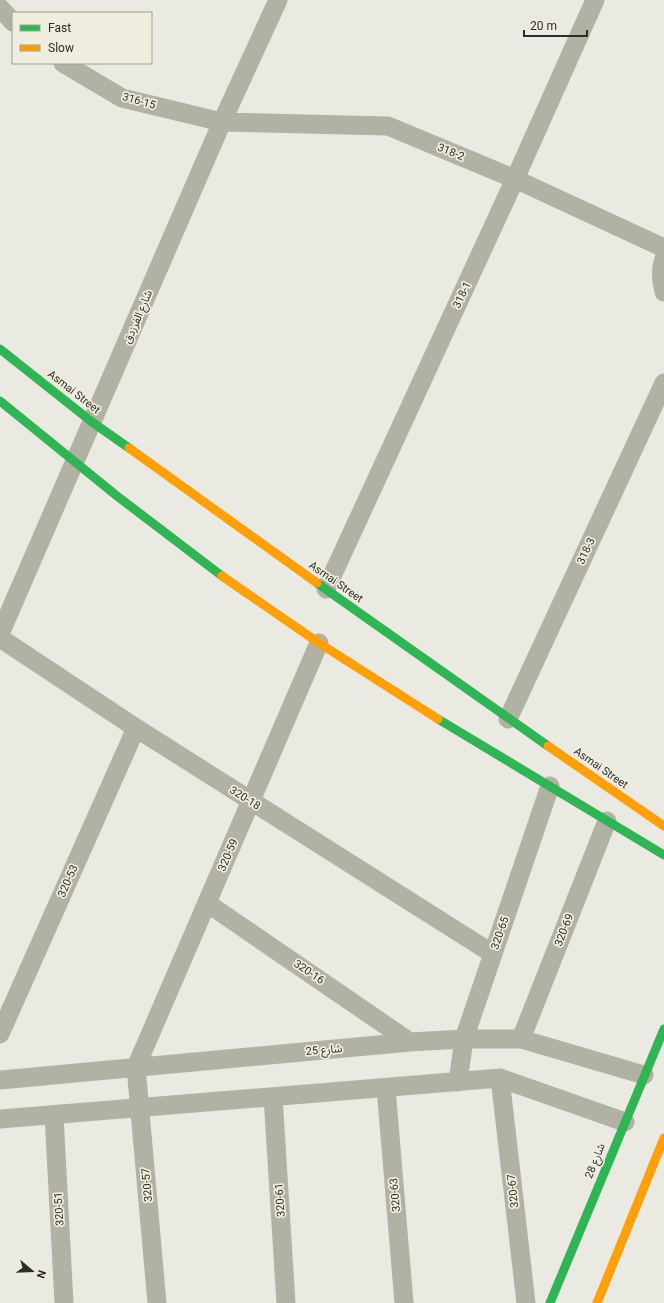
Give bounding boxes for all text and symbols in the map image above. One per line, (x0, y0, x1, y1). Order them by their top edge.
legend (12, 12, 152, 64)
scale bar (524, 12, 587, 38)
text: 20 m (530, 19, 557, 33)
text: Fast (48, 21, 71, 35)
text: Slow (48, 41, 74, 55)
street label: 316-15 (121, 90, 157, 112)
street label: 318-2 (436, 141, 466, 163)
street label: 318-1 (450, 280, 474, 310)
street label: شارع الفرزدق (121, 288, 156, 346)
street label: Asmai Street (45, 368, 103, 417)
street label: 318-3 (574, 536, 598, 566)
street label: Asmai Street (307, 559, 366, 606)
street label: Asmai Street (572, 745, 631, 792)
street label: 320-18 (227, 783, 263, 813)
street label: 320-59 (215, 837, 241, 873)
street label: 320-53 (55, 863, 81, 899)
street label: 320-69 (552, 912, 576, 948)
street label: 320-65 (488, 915, 512, 951)
street label: 320-16 (291, 957, 327, 987)
street label: شارع 25 (305, 1042, 343, 1059)
street label: شارع 28 (582, 1141, 609, 1181)
street label: 320-57 (139, 1168, 155, 1202)
street label: 320-67 (505, 1173, 521, 1209)
street label: 320-63 (387, 1178, 403, 1212)
street label: 320-61 (272, 1183, 288, 1217)
street label: 320-51 (52, 1192, 66, 1226)
north arrow (12, 1251, 52, 1291)
text: N (33, 1268, 48, 1280)

